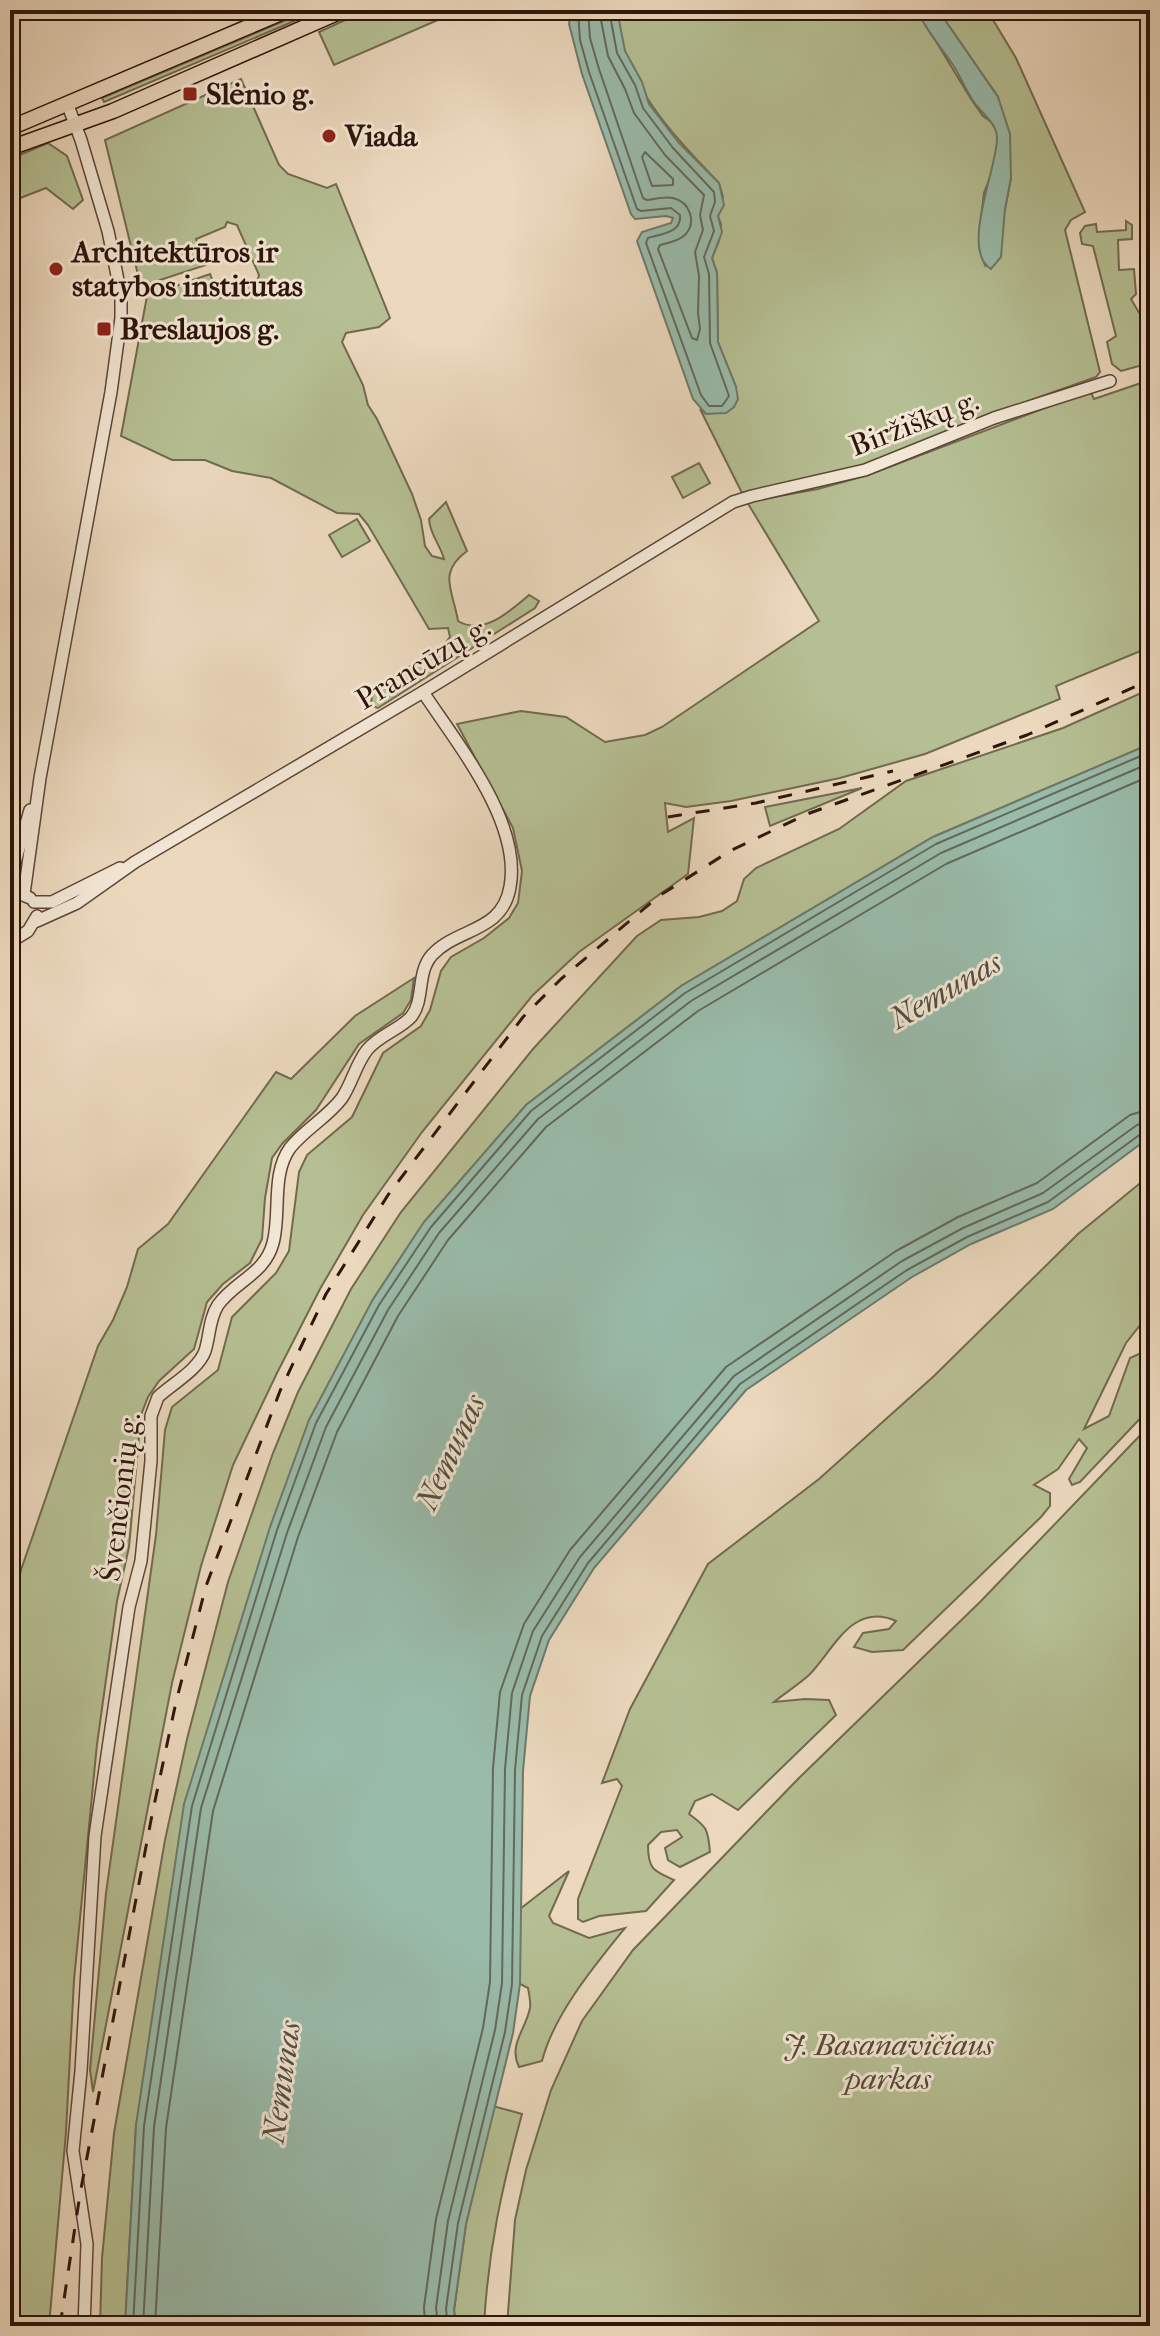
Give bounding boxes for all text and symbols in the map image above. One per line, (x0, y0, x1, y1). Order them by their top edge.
place label: Slėnio g. (206, 77, 314, 112)
marker: Slėnio g. (181, 85, 199, 103)
place label: Viada (344, 119, 419, 154)
marker: Viada (320, 127, 338, 145)
place label: Architektūros ir statybos institutas (70, 235, 303, 304)
marker: Architektūros ir statybos institutas (47, 260, 65, 278)
place label: Breslaujos g. (120, 312, 279, 347)
marker: Breslaujos g. (95, 320, 113, 338)
street label: Biržiškų g. (845, 383, 983, 464)
street label: Prancūzų g. (350, 610, 497, 717)
water label: Nemunas (882, 943, 1009, 1038)
water label: Nemunas (407, 1387, 494, 1517)
street label: Švenčionių g. (93, 1411, 148, 1583)
water label: Nemunas (254, 2017, 309, 2147)
park label: J. Basanavičiaus parkas (783, 2028, 994, 2097)

